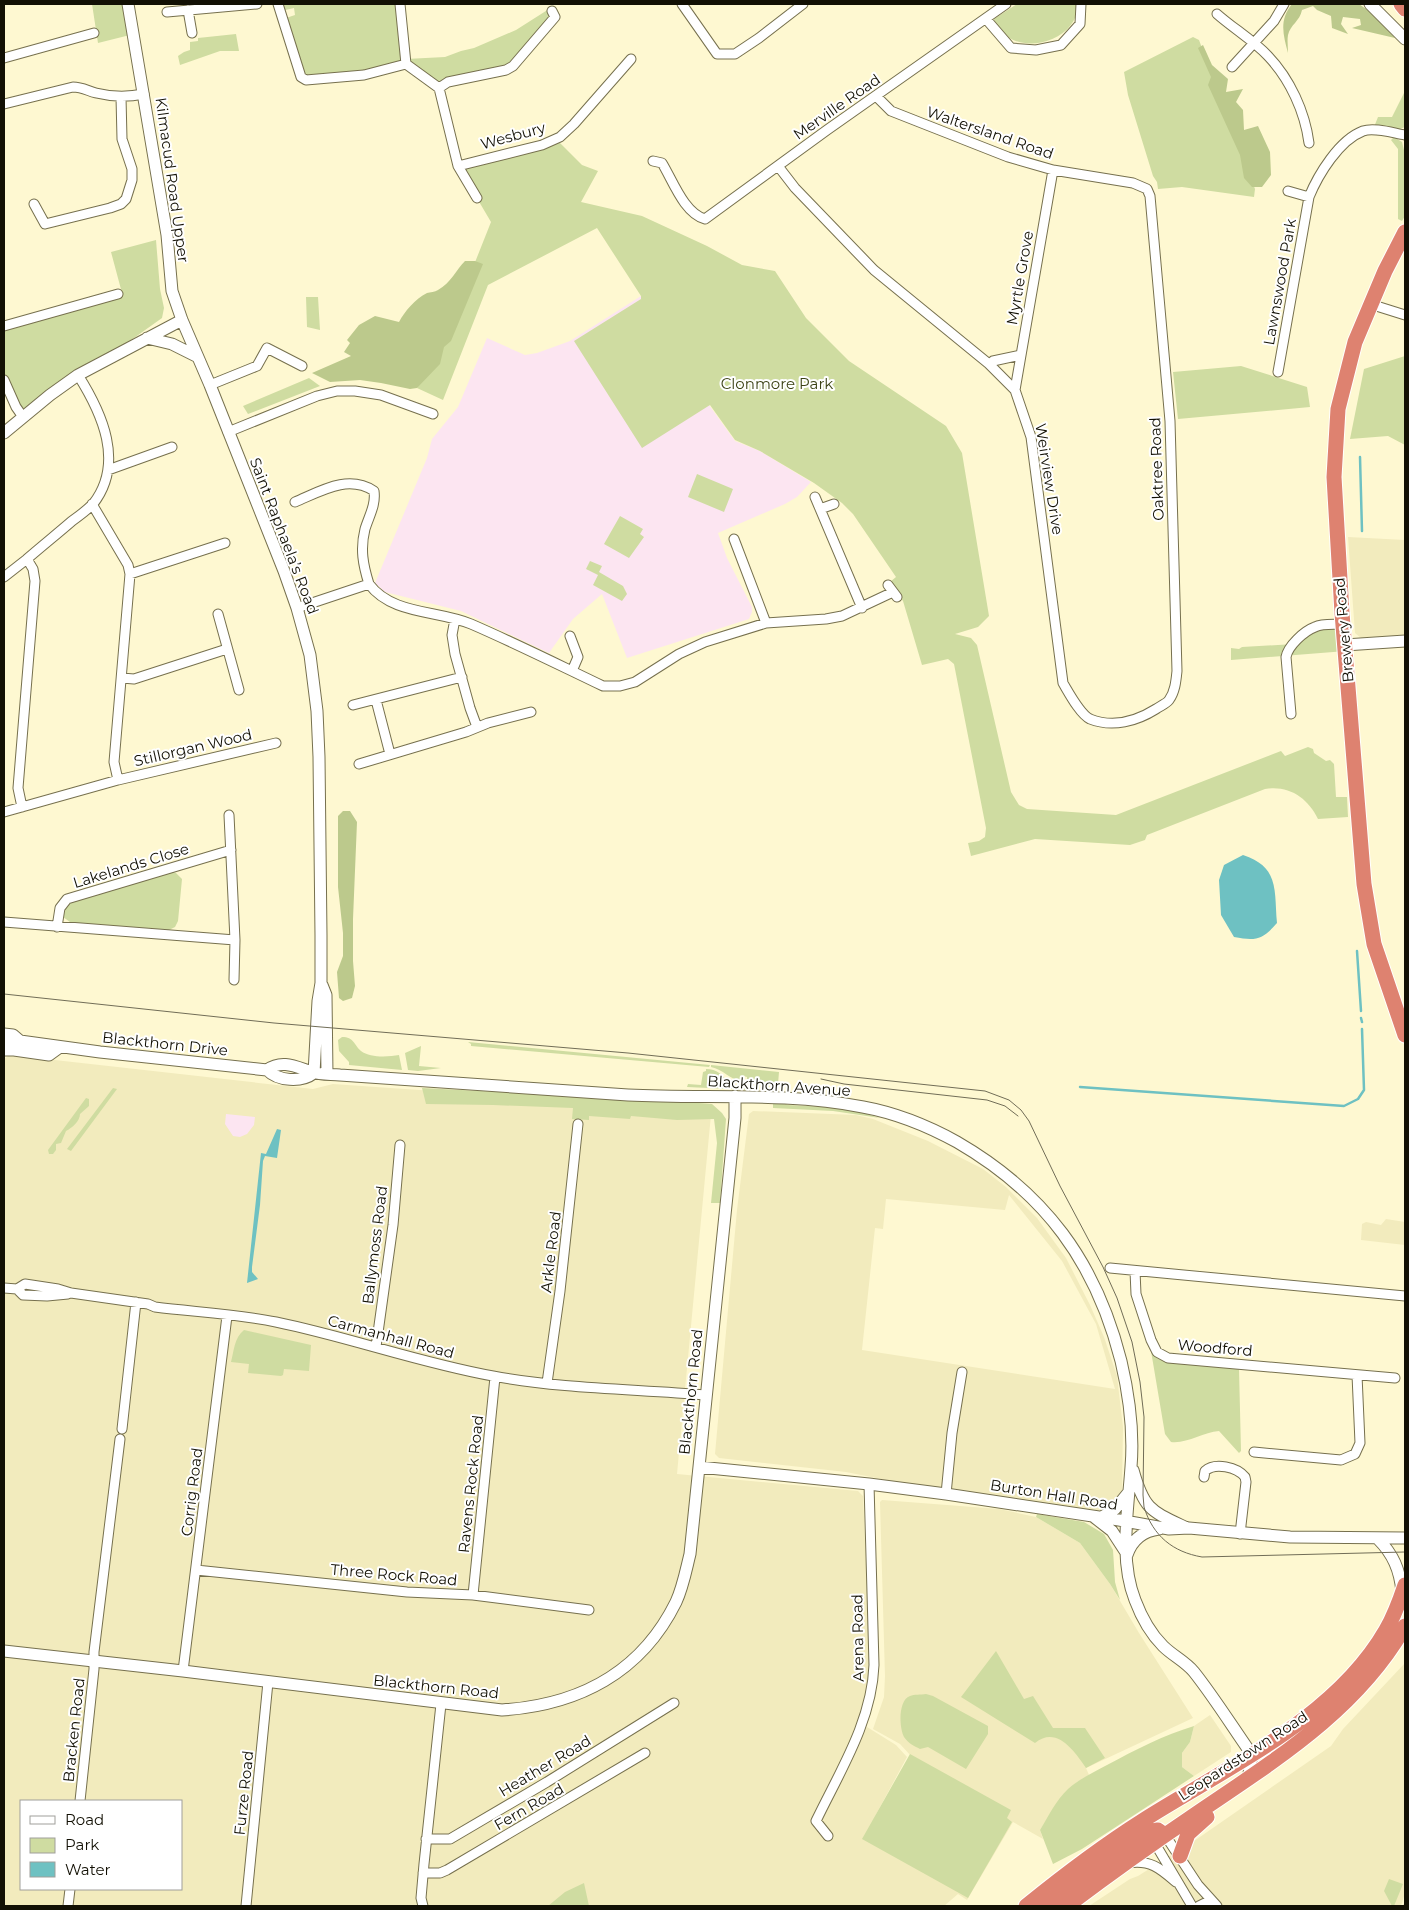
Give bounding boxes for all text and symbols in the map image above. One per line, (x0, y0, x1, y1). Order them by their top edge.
street label: Merville Road (789, 70, 884, 144)
street label: Kilmacud Road Upper (151, 96, 193, 264)
street label: Waltersland Road (924, 102, 1056, 163)
street label: Wesbury (478, 118, 548, 153)
street label: Lawnswood Park (1259, 217, 1300, 347)
street label: Myrtle Grove (1002, 229, 1037, 327)
park label: Clonmore Park (721, 374, 833, 393)
street label: Oaktree Road (1145, 417, 1168, 521)
street label: Weirview Drive (1031, 422, 1068, 536)
street label: Saint Raphaela’s Road (246, 455, 323, 617)
street label: Brewery Road (1329, 577, 1358, 683)
street label: Stillorgan Wood (132, 725, 254, 770)
street label: Lakelands Close (71, 839, 191, 892)
street label: Blackthorn Drive (101, 1027, 229, 1060)
street label: Blackthorn Avenue (707, 1071, 851, 1100)
street label: Ballymoss Road (358, 1185, 391, 1305)
street label: Arkle Road (536, 1210, 565, 1294)
street label: Carmanhall Road (326, 1310, 457, 1363)
street label: Blackthorn Road (674, 1328, 707, 1456)
street label: Woodford (1177, 1335, 1253, 1360)
street label: Ravens Rock Road (454, 1414, 487, 1554)
street label: Corrig Road (177, 1447, 206, 1537)
street label: Burton Hall Road (989, 1475, 1119, 1514)
street label: Three Rock Road (330, 1559, 458, 1590)
street label: Arena Road (847, 1594, 868, 1682)
street label: Blackthorn Road (372, 1670, 500, 1703)
street label: Bracken Road (59, 1677, 88, 1783)
street label: Leopardstown Road (1174, 1707, 1311, 1805)
street label: Heather Road (495, 1731, 594, 1801)
street label: Furze Road (230, 1750, 257, 1836)
street label: Fern Road (490, 1779, 567, 1834)
legend (20, 1800, 182, 1890)
text: Road (65, 1810, 104, 1829)
text: Park (65, 1835, 99, 1854)
text: Water (65, 1860, 111, 1879)

